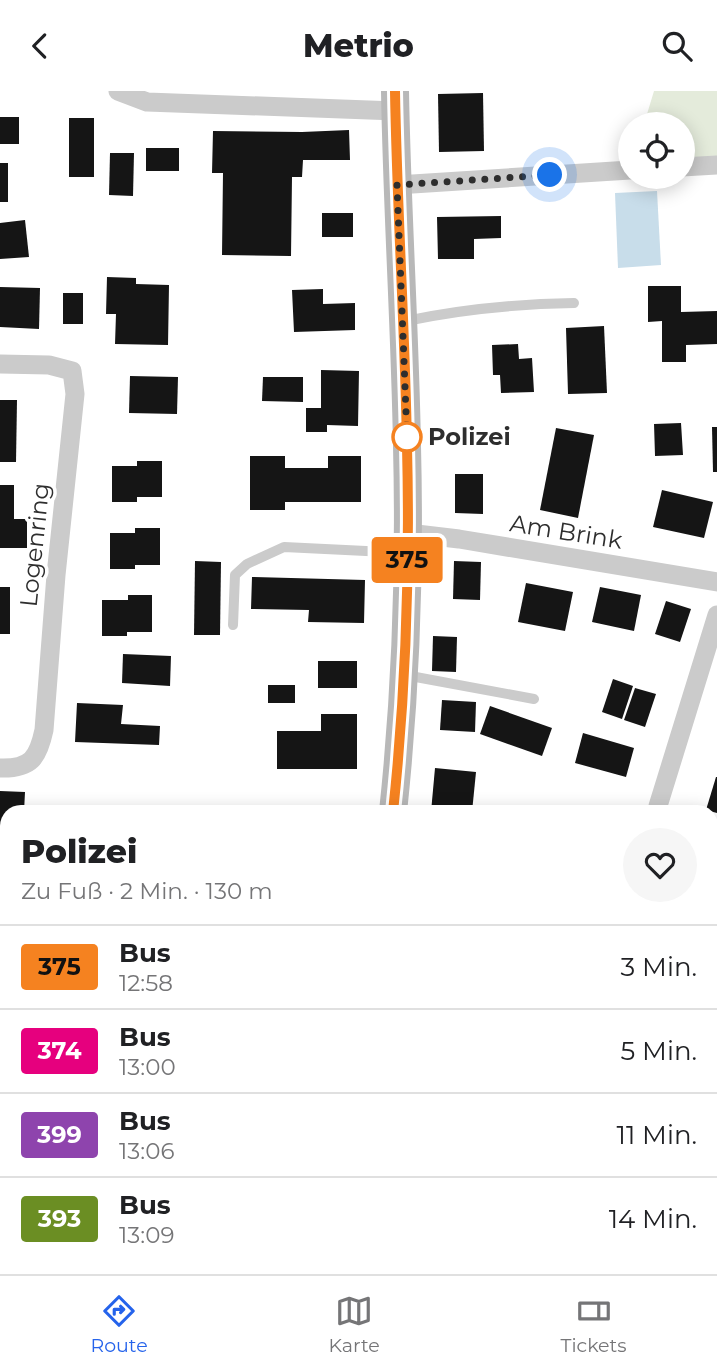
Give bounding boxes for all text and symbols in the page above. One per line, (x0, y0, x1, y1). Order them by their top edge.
text: Metrio (303, 26, 414, 65)
icon: back (21, 27, 59, 65)
icon: search (658, 27, 696, 65)
map controls (618, 112, 695, 189)
button: locate (618, 112, 695, 189)
your location (532, 157, 567, 192)
marker: Polizei (392, 422, 422, 452)
place label: Polizei (428, 422, 511, 451)
street label: Logenring (14, 481, 55, 608)
street label: Am Brink (508, 508, 625, 555)
line badge: 375 (367, 537, 447, 583)
text: 375 (386, 545, 428, 574)
button: heart (623, 828, 697, 902)
text: Polizei (21, 831, 137, 871)
text: Zu Fuß · 2 Min. · 130 m (21, 877, 273, 905)
text: Bus (119, 937, 171, 969)
text: 3 Min. (621, 951, 697, 983)
text: 375 (38, 952, 81, 981)
text: 12:58 (119, 969, 173, 997)
text: Bus (119, 1021, 171, 1053)
text: 5 Min. (621, 1035, 697, 1067)
text: 374 (38, 1036, 81, 1065)
text: 13:00 (119, 1053, 176, 1081)
text: Bus (119, 1105, 171, 1137)
text: 11 Min. (617, 1119, 697, 1151)
text: 399 (37, 1120, 82, 1149)
text: 13:06 (119, 1137, 174, 1165)
text: Bus (119, 1189, 171, 1221)
text: 14 Min. (609, 1203, 697, 1235)
text: 393 (38, 1204, 81, 1233)
text: 13:09 (119, 1221, 174, 1249)
tab: Route (90, 1292, 148, 1357)
tab: Karte (329, 1292, 380, 1357)
tab: Tickets (561, 1292, 627, 1357)

